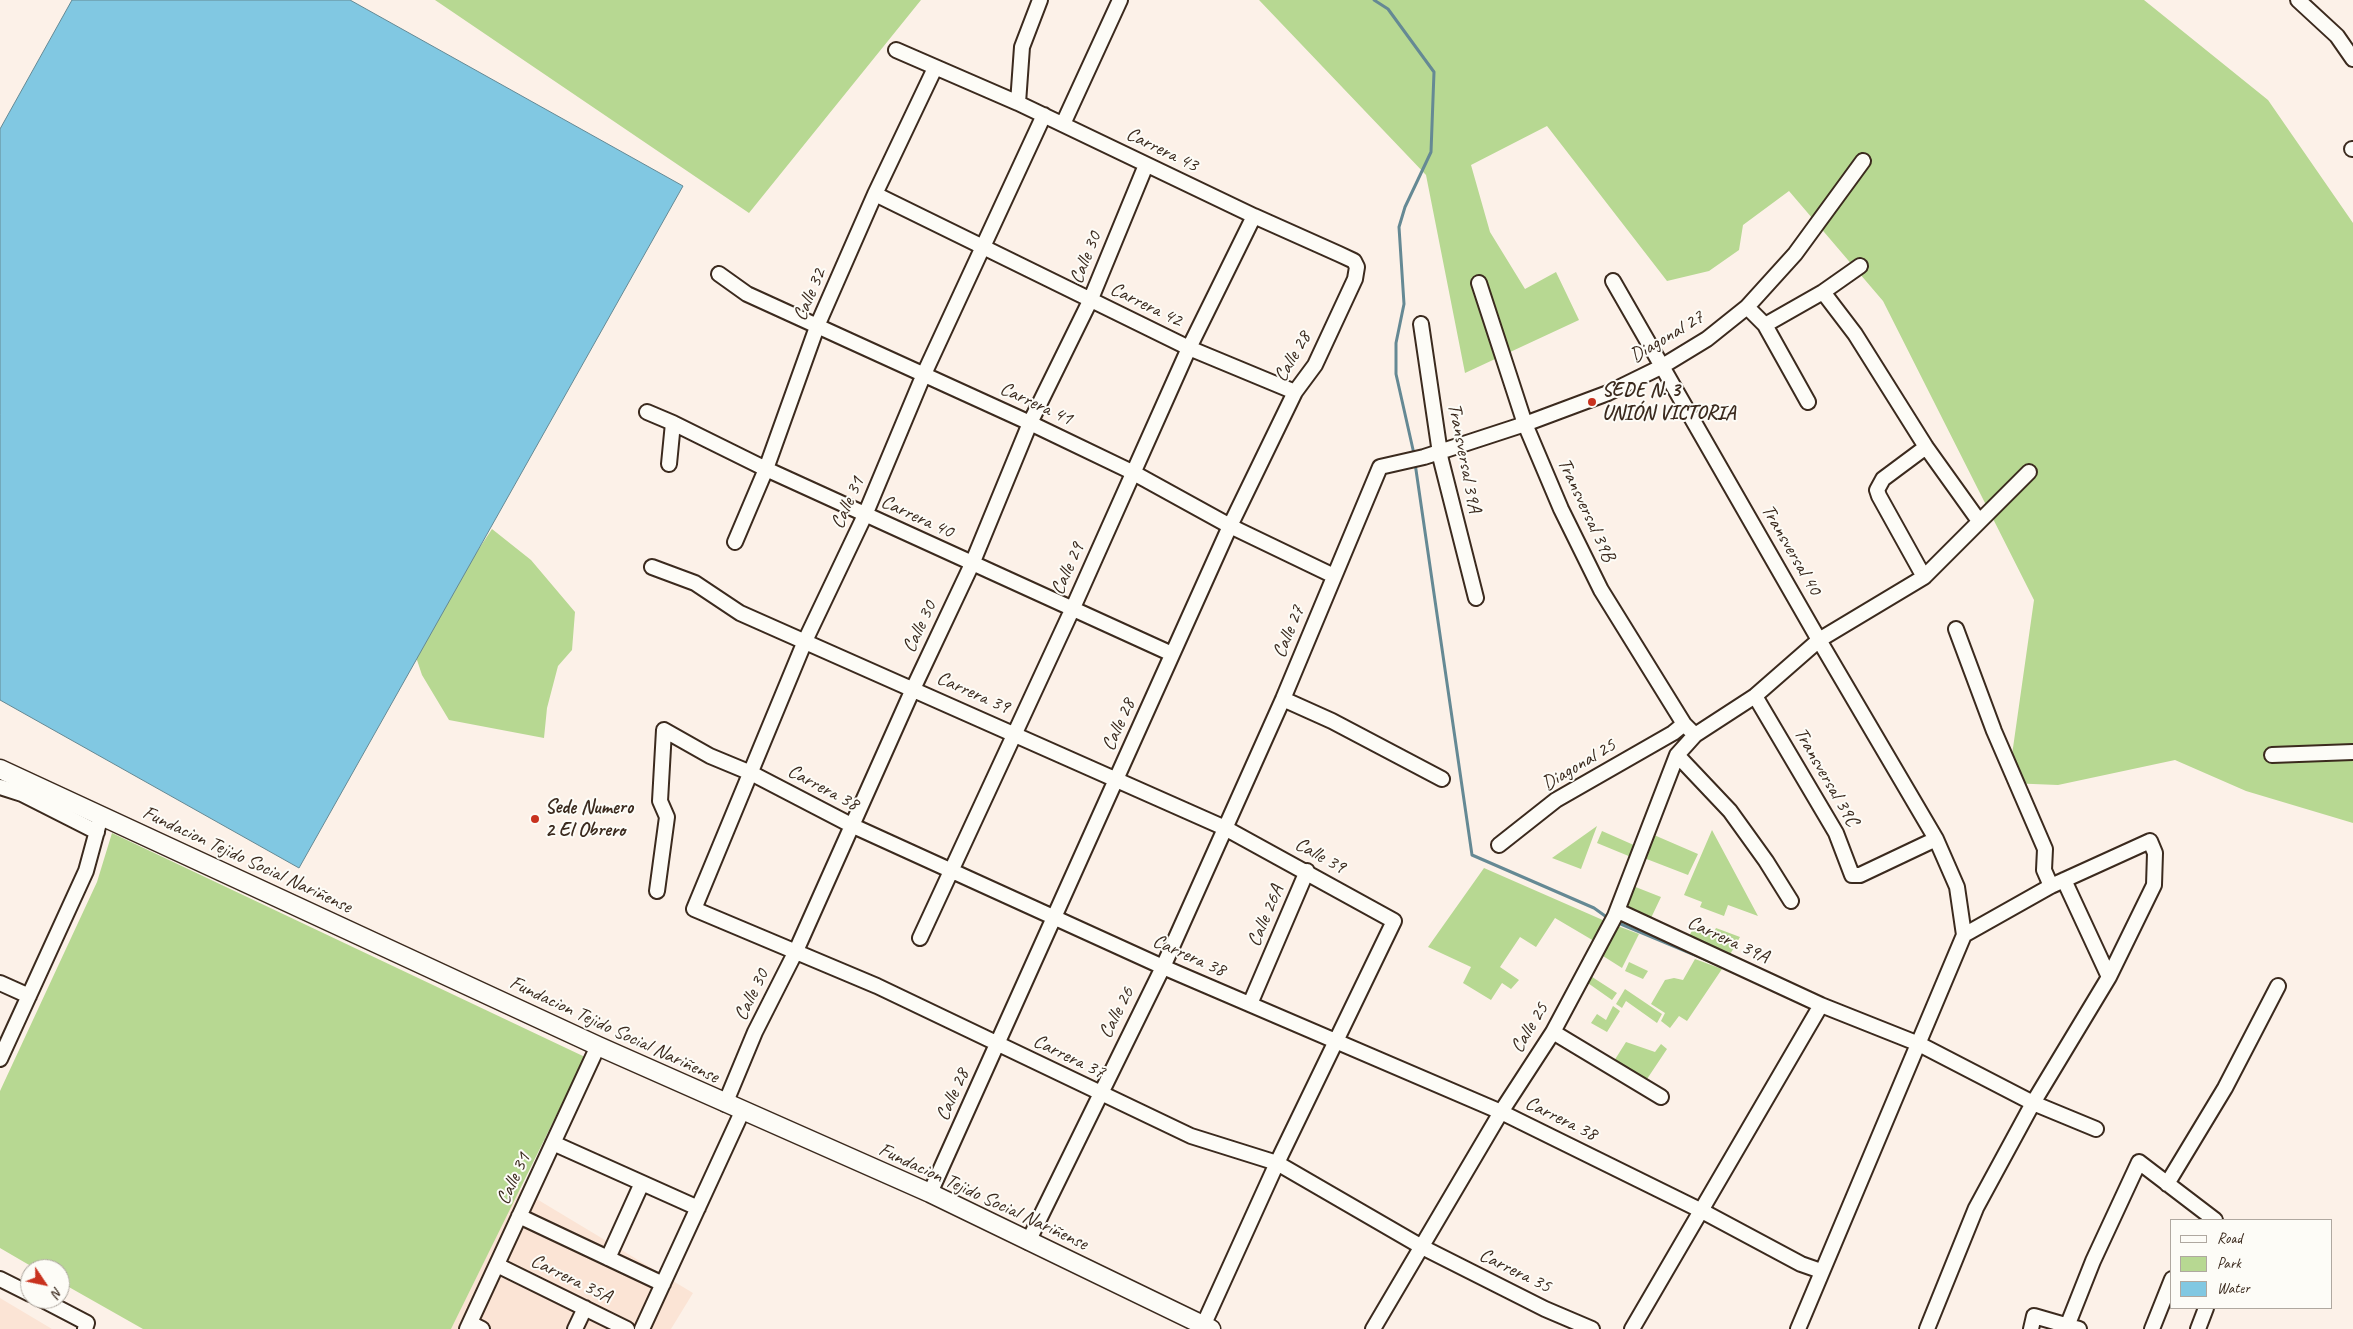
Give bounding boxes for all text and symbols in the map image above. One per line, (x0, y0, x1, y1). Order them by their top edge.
street label: Carrera 43 (1122, 122, 1202, 178)
street label: Calle 30 (1065, 228, 1107, 288)
street label: Calle 32 (788, 265, 832, 325)
street label: Carrera 42 (1106, 277, 1186, 333)
street label: Diagonal 27 (1626, 306, 1708, 368)
street label: Calle 28 (1269, 327, 1317, 387)
street label: Carrera 41 (996, 377, 1076, 431)
place label: SEDE N. 3 UNIÓN VICTORIA (1602, 379, 1735, 426)
marker: SEDE N. 3 UNIÓN VICTORIA (1586, 396, 1598, 408)
street label: Transversal 39A (1442, 401, 1486, 515)
street label: Transversal 39B (1552, 455, 1620, 565)
street label: Calle 31 (826, 473, 870, 533)
street label: Carrera 40 (877, 490, 957, 544)
street label: Transversal 40 (1755, 500, 1827, 600)
street label: Calle 29 (1046, 539, 1090, 599)
street label: Calle 30 (898, 597, 942, 657)
street label: Calle 27 (1268, 602, 1310, 662)
street label: Carrera 39 (933, 666, 1013, 720)
street label: Calle 28 (1097, 695, 1141, 755)
street label: Transversal 39C (1788, 723, 1864, 831)
street label: Diagonal 25 (1538, 734, 1620, 796)
street label: Carrera 38 (783, 759, 863, 817)
place label: Sede Numero 2 El Obrero (545, 796, 633, 843)
street label: Fundacion Tejido Social Nariñense (139, 801, 355, 919)
marker: Sede Numero 2 El Obrero (529, 813, 541, 825)
street label: Calle 39 (1290, 832, 1350, 880)
street label: Calle 26A (1242, 882, 1290, 950)
street label: Carrera 39A (1683, 911, 1773, 969)
street label: Carrera 38 (1149, 929, 1229, 983)
street label: Calle 30 (729, 965, 775, 1025)
street label: Fundacion Tejido Social Nariñense (506, 971, 722, 1089)
street label: Calle 26 (1094, 983, 1140, 1043)
street label: Calle 25 (1506, 999, 1554, 1057)
street label: Carrera 37 (1029, 1029, 1109, 1085)
street label: Calle 28 (931, 1065, 975, 1125)
street label: Carrera 38 (1521, 1091, 1601, 1147)
street label: Fundacion Tejido Social Nariñense (875, 1138, 1091, 1256)
street label: Calle 31 (492, 1149, 536, 1209)
legend (2170, 1219, 2333, 1309)
text: Road (2217, 1229, 2242, 1248)
street label: Carrera 35 (1475, 1243, 1555, 1299)
street label: Carrera 35A (526, 1249, 616, 1309)
text: Park (2217, 1254, 2241, 1273)
north arrow (20, 1259, 70, 1309)
text: Water (2217, 1279, 2250, 1298)
text: N (48, 1284, 66, 1300)

